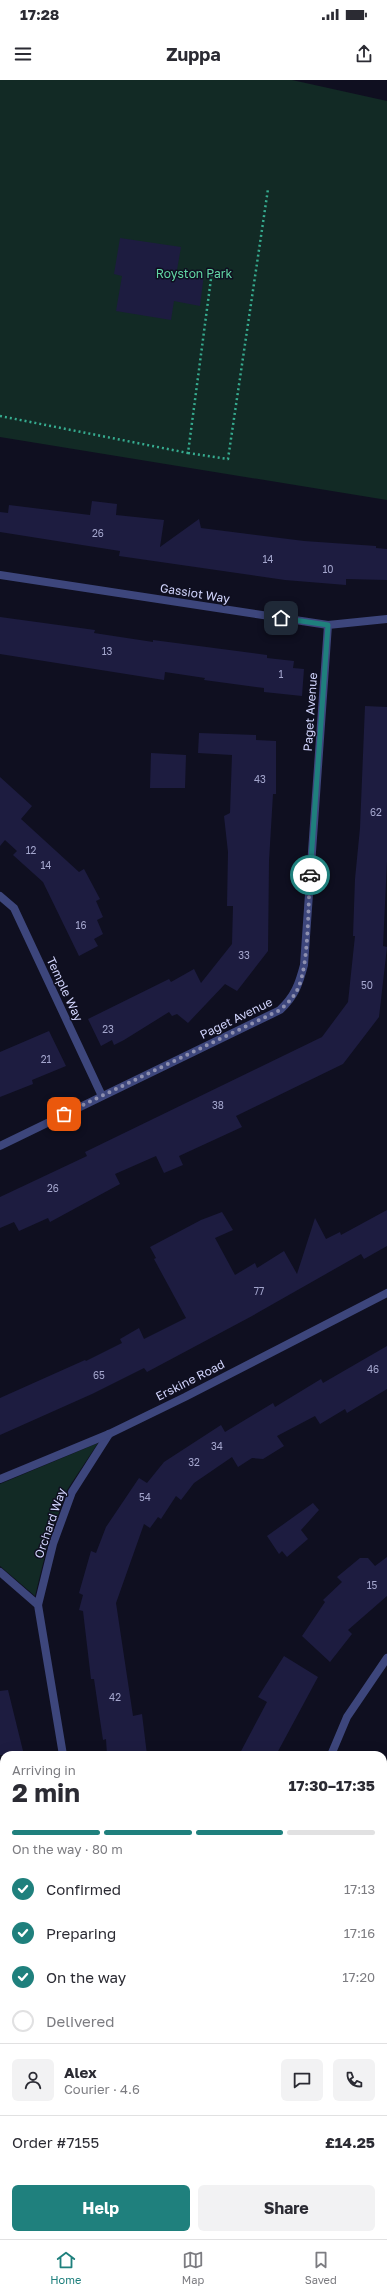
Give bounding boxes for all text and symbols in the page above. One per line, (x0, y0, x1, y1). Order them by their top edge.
text: 17:28 (20, 5, 59, 23)
icon: menu (12, 43, 34, 65)
text: Zuppa (166, 43, 221, 65)
icon: share (353, 43, 375, 65)
park label: Royston Park (156, 266, 232, 281)
house number: 26 (92, 527, 104, 539)
house number: 14 (263, 553, 273, 565)
house number: 10 (322, 563, 334, 575)
street label: Gassiot Way (159, 580, 231, 606)
pin (264, 601, 298, 635)
icon: home (270, 607, 292, 629)
house number: 13 (102, 645, 112, 657)
house number: 1 (279, 668, 284, 680)
street label: Paget Avenue (300, 672, 320, 752)
house number: 43 (254, 773, 266, 785)
house number: 62 (370, 806, 382, 818)
house number: 12 (26, 844, 37, 856)
courier (290, 855, 330, 895)
house number: 14 (41, 859, 51, 871)
icon: car (299, 864, 321, 886)
house number: 16 (76, 919, 86, 931)
house number: 33 (238, 949, 250, 961)
street label: Temple Way (44, 954, 87, 1024)
house number: 50 (361, 979, 373, 991)
street label: Paget Avenue (197, 994, 275, 1042)
house number: 23 (102, 1023, 114, 1035)
house number: 21 (41, 1053, 51, 1065)
pin (47, 1097, 81, 1131)
house number: 38 (212, 1099, 224, 1111)
icon: bag (53, 1103, 75, 1125)
house number: 26 (47, 1182, 59, 1194)
house number: 77 (254, 1285, 264, 1297)
street label: Erskine Road (153, 1356, 227, 1404)
house number: 46 (367, 1363, 379, 1375)
house number: 65 (93, 1369, 105, 1381)
house number: 34 (211, 1440, 223, 1452)
house number: 32 (188, 1456, 200, 1468)
street label: Orchard Way (31, 1486, 69, 1560)
house number: 54 (139, 1491, 151, 1503)
house number: 15 (367, 1579, 378, 1591)
house number: 42 (109, 1691, 121, 1703)
text: Arriving in (12, 1762, 76, 1778)
text: 17:30–17:35 (288, 1776, 375, 1794)
text: 2 min (12, 1777, 80, 1808)
text: On the way · 80 m (12, 1841, 123, 1857)
icon: check (12, 1878, 34, 1900)
text: Confirmed (46, 1880, 121, 1898)
text: 17:13 (344, 1881, 375, 1897)
icon: check (12, 1922, 34, 1944)
text: Preparing (46, 1924, 116, 1942)
text: 17:16 (344, 1925, 375, 1941)
icon: check (12, 1966, 34, 1988)
text: On the way (46, 1968, 126, 1986)
text: 17:20 (342, 1969, 375, 1985)
text: Delivered (46, 2012, 114, 2030)
button: person (12, 2059, 54, 2101)
button: chat (281, 2059, 323, 2101)
button: phone (333, 2059, 375, 2101)
text: Alex (64, 2063, 97, 2081)
text: Courier · 4.6 (64, 2081, 140, 2097)
text: Order #7155 (12, 2133, 99, 2151)
text: £14.25 (325, 2133, 375, 2151)
button: Help (12, 2185, 190, 2231)
button: Share (198, 2185, 375, 2231)
tab: Home (50, 2249, 81, 2286)
tab: Map (182, 2249, 204, 2286)
tab: Saved (305, 2249, 337, 2286)

